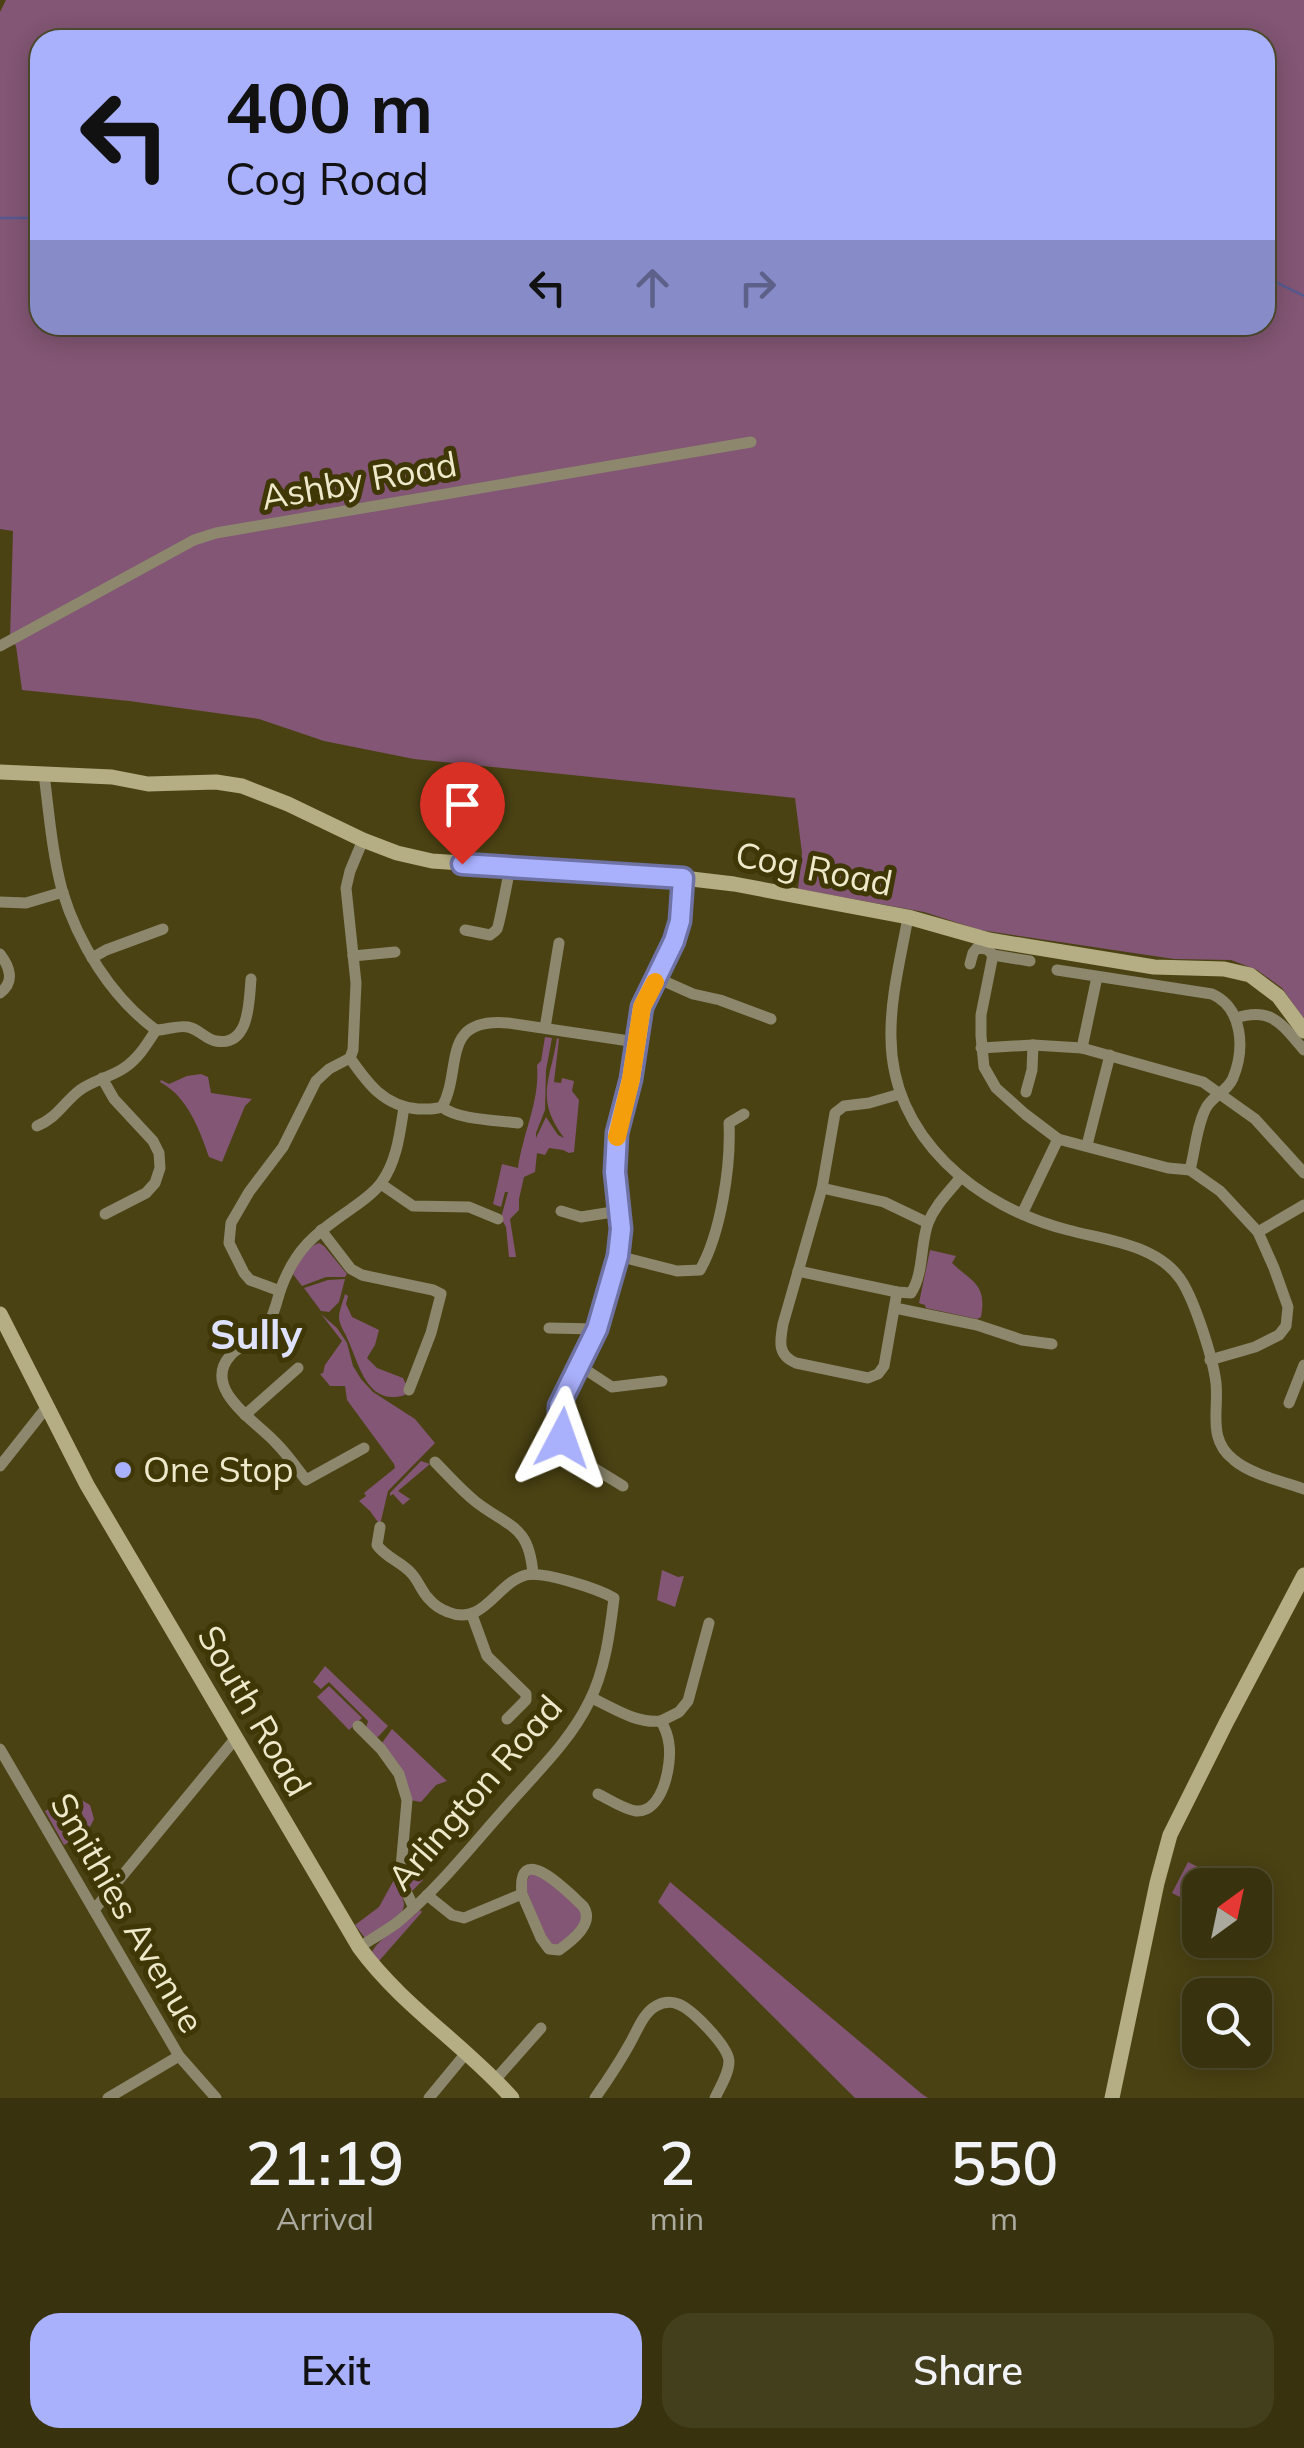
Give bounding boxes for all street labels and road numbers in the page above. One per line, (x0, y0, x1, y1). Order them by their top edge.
street label: Ashby Road (258, 441, 460, 519)
street label: Cog Road (732, 831, 896, 905)
street label: South Road (188, 1617, 321, 1804)
street label: Arlington Road (378, 1686, 571, 1899)
street label: Smithies Avenue (41, 1785, 214, 2040)

